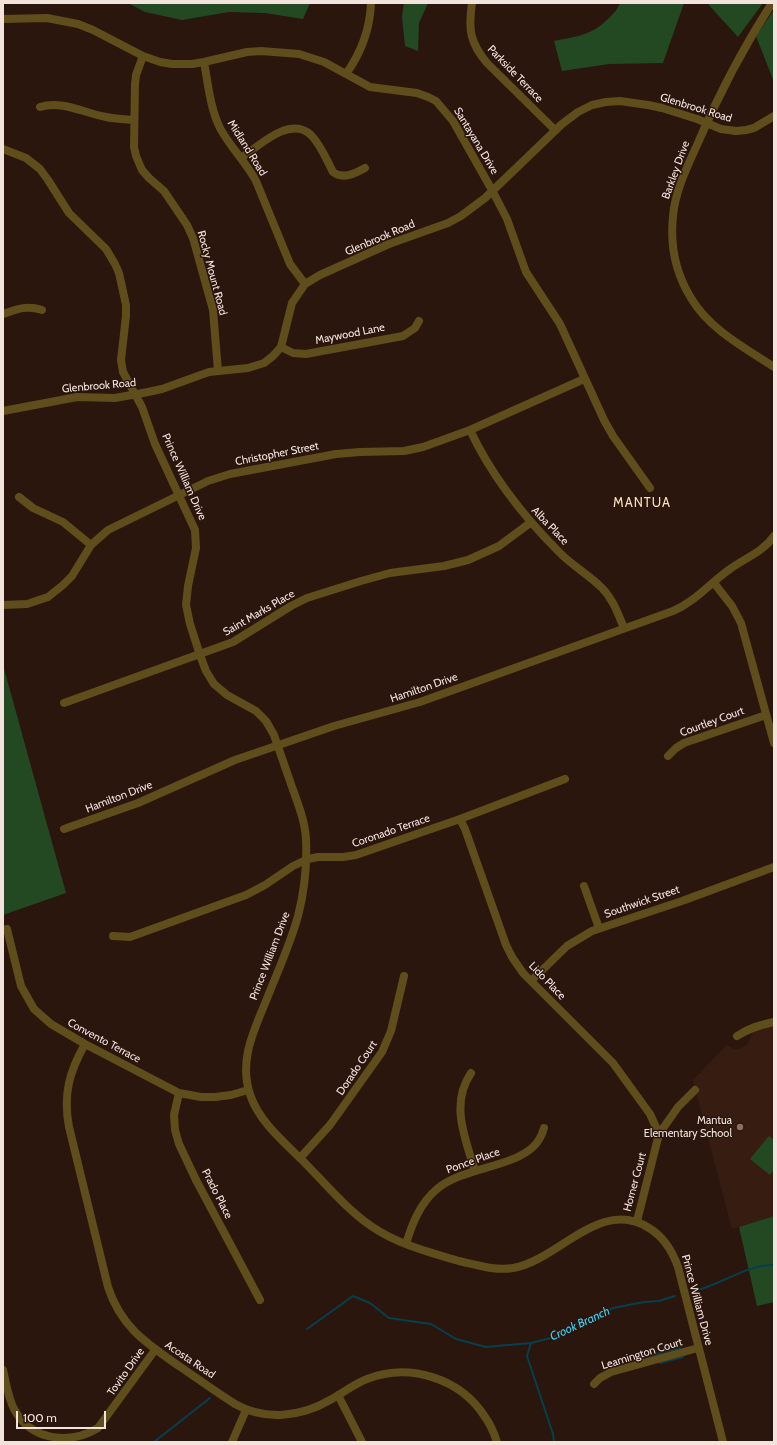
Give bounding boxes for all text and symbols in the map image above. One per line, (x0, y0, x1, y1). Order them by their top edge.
street label: Parkside Terrace (484, 43, 546, 105)
street label: Glenbrook Road (658, 91, 734, 125)
street label: Santayana Drive (451, 105, 501, 177)
street label: Midland Road (225, 117, 269, 179)
street label: Barkley Drive (659, 139, 693, 201)
street label: Glenbrook Road (343, 217, 417, 259)
street label: Rocky Mount Road (194, 229, 230, 317)
street label: Maywood Lane (314, 321, 386, 347)
street label: Glenbrook Road (61, 376, 137, 396)
street label: Prince William Drive (159, 432, 209, 522)
street label: Christopher Street (234, 439, 320, 469)
district label: MANTUA (613, 495, 671, 511)
street label: Alba Place (529, 504, 571, 548)
street label: Saint Marks Place (221, 587, 297, 639)
street label: Hamilton Drive (389, 670, 459, 706)
street label: Courtley Court (678, 704, 746, 740)
street label: Hamilton Drive (84, 778, 154, 816)
street label: Coronado Terrace (350, 812, 432, 850)
street label: Southwick Street (603, 883, 681, 921)
street label: Prince William Drive (247, 910, 293, 1002)
street label: Lido Place (526, 959, 568, 1003)
street label: Convento Terrace (65, 1016, 143, 1066)
street label: Dorado Court (334, 1038, 380, 1098)
place label: Mantua Elementary School (644, 1114, 732, 1140)
marker: Mantua Elementary School (735, 1122, 745, 1132)
street label: Ponce Place (444, 1145, 502, 1177)
street label: Horner Court (621, 1151, 649, 1213)
street label: Prado Place (199, 1167, 235, 1221)
street label: Prince William Drive (679, 1253, 715, 1347)
water label: Crook Branch (548, 1304, 612, 1344)
street label: Leamington Court (600, 1335, 684, 1373)
street label: Acosta Road (162, 1338, 218, 1382)
street label: Tovito Drive (105, 1345, 147, 1399)
scale bar (18, 1403, 108, 1429)
text: 100 m (23, 1410, 57, 1425)

